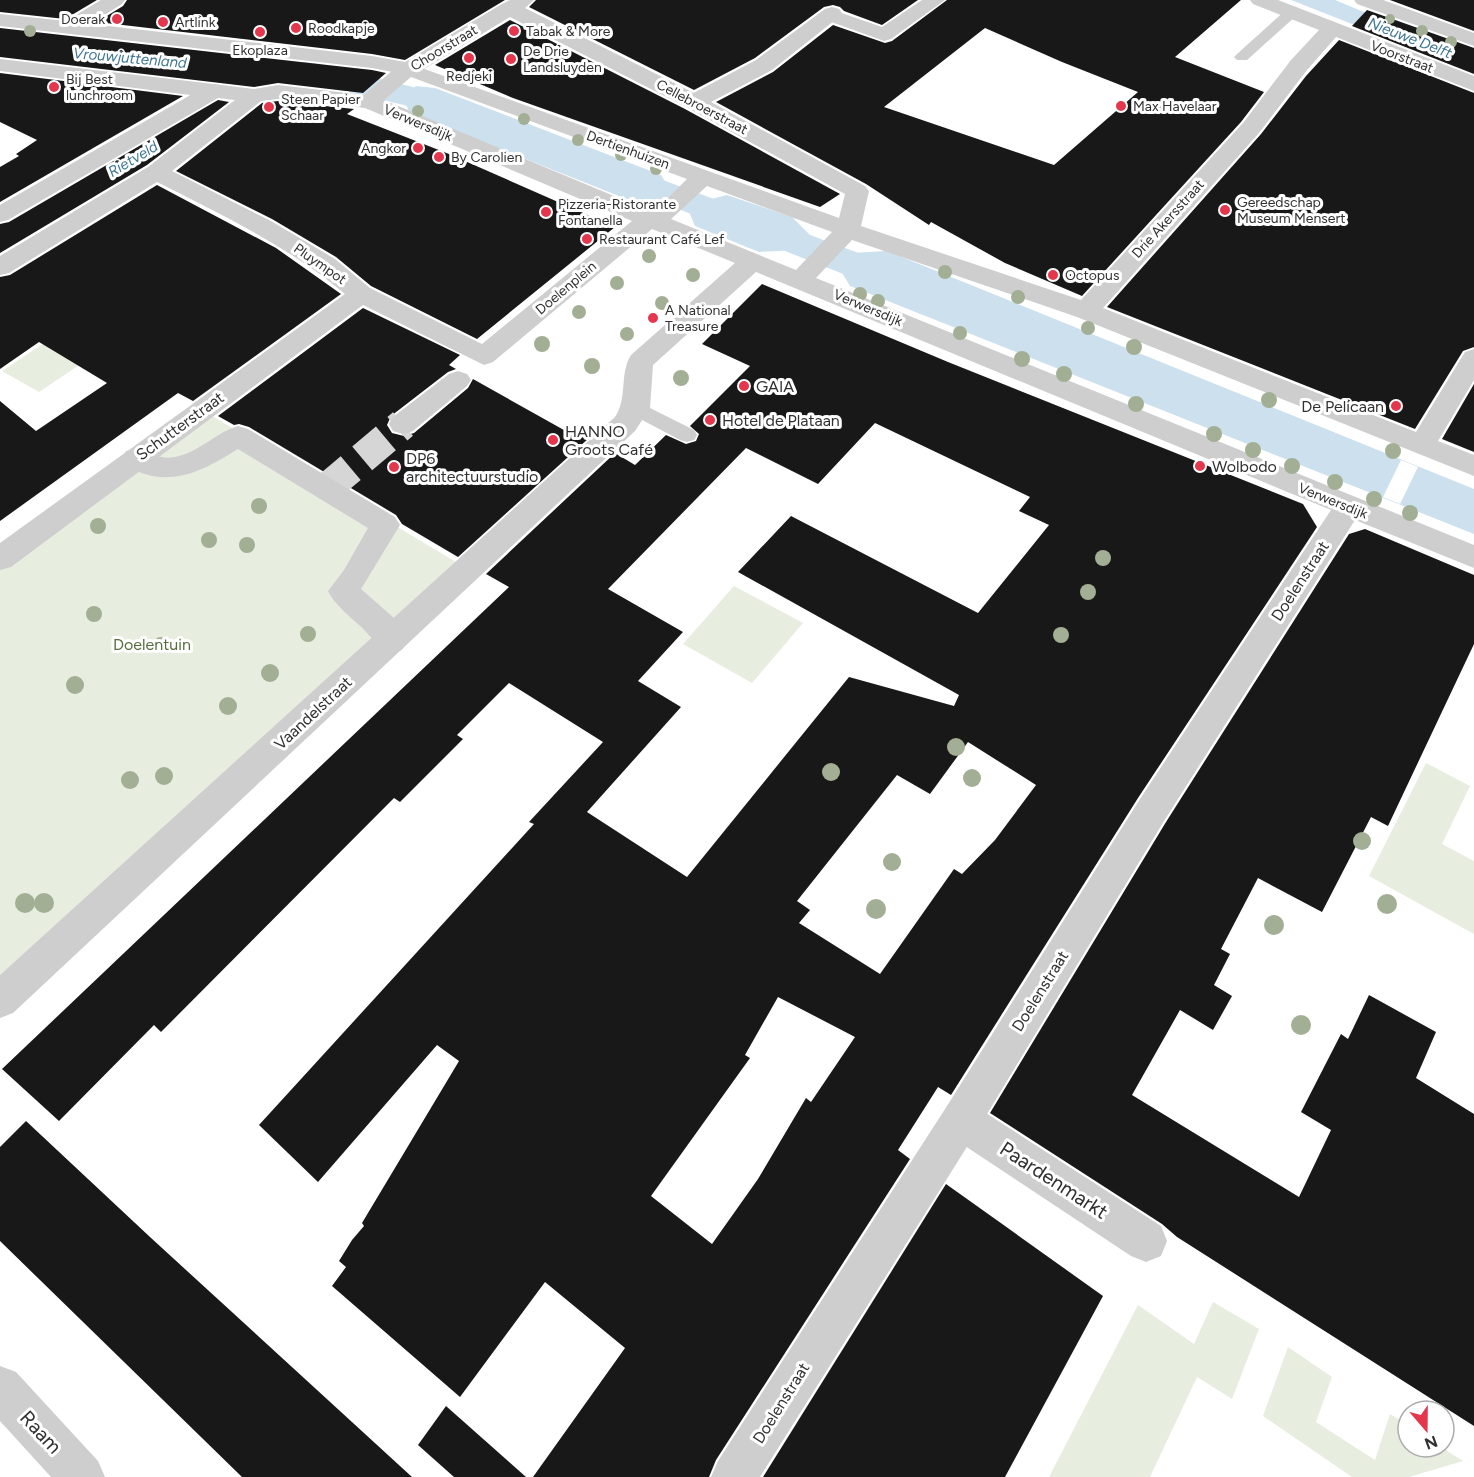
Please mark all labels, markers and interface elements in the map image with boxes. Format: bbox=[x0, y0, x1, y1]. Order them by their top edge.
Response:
place label: Doerak bbox=[61, 11, 105, 28]
marker: Doerak bbox=[110, 12, 124, 26]
place label: Artlink bbox=[175, 14, 216, 31]
water label: Nieuwe Delft bbox=[1366, 14, 1455, 62]
marker: Artlink bbox=[156, 15, 170, 29]
place label: Roodkapje bbox=[308, 20, 375, 37]
marker: Roodkapje bbox=[289, 21, 303, 35]
street label: Choorstraat bbox=[407, 21, 481, 75]
place label: Tabak & More bbox=[526, 23, 611, 40]
marker: Tabak & More bbox=[507, 24, 521, 38]
marker: Ekoplaza bbox=[253, 25, 267, 39]
street label: Voorstraat bbox=[1368, 37, 1436, 77]
place label: Ekoplaza bbox=[232, 42, 288, 59]
place label: De Drie Landsluyden bbox=[523, 43, 602, 76]
water label: Vrouwjuttenland bbox=[72, 44, 188, 72]
marker: Redjeki bbox=[462, 51, 476, 65]
marker: De Drie Landsluyden bbox=[504, 52, 518, 66]
place label: Redjeki bbox=[446, 68, 492, 85]
place label: Bij Best lunchroom bbox=[66, 71, 133, 104]
street label: Cellebroerstraat bbox=[653, 76, 751, 138]
marker: Bij Best lunchroom bbox=[47, 80, 61, 94]
place label: Steen Papier Schaar bbox=[281, 91, 361, 124]
place label: Max Havelaar bbox=[1133, 98, 1217, 115]
marker: Max Havelaar bbox=[1114, 99, 1128, 113]
marker: Steen Papier Schaar bbox=[262, 100, 276, 114]
street label: Verwersdijk bbox=[381, 101, 455, 145]
street label: Dertienhuizen bbox=[584, 127, 672, 173]
water label: Rietveld bbox=[105, 137, 161, 181]
place label: Angkor bbox=[361, 140, 406, 157]
marker: Angkor bbox=[411, 141, 425, 155]
place label: By Carolien bbox=[451, 149, 522, 166]
marker: By Carolien bbox=[432, 150, 446, 164]
street label: Drie Akersstraat bbox=[1128, 176, 1208, 262]
place label: Gereedschap Museum Mensert bbox=[1237, 194, 1346, 227]
place label: Pizzeria-Ristorante Fontanella bbox=[558, 196, 677, 229]
marker: Gereedschap Museum Mensert bbox=[1218, 203, 1232, 217]
marker: Pizzeria-Ristorante Fontanella bbox=[539, 205, 553, 219]
place label: Restaurant Café Lef bbox=[599, 231, 725, 248]
marker: Restaurant Café Lef bbox=[580, 232, 594, 246]
street label: Pluympot bbox=[291, 240, 349, 288]
street label: Doelenplein bbox=[532, 258, 600, 318]
place label: Octopus bbox=[1065, 267, 1119, 284]
marker: Octopus bbox=[1046, 268, 1060, 282]
street label: Verwersdijk bbox=[831, 286, 905, 330]
place label: A National Treasure bbox=[665, 302, 731, 335]
marker: A National Treasure bbox=[646, 311, 660, 325]
place label: GAIA bbox=[756, 377, 794, 396]
marker: GAIA bbox=[737, 379, 751, 393]
street label: Schutterstraat bbox=[132, 388, 228, 464]
place label: De Pelicaan bbox=[1301, 397, 1384, 416]
marker: De Pelicaan bbox=[1389, 399, 1403, 413]
place label: Hotel de Plataan bbox=[722, 411, 840, 430]
marker: Hotel de Plataan bbox=[703, 413, 717, 427]
place label: HANNO Groots Café bbox=[565, 422, 653, 459]
marker: HANNO Groots Café bbox=[546, 433, 560, 447]
place label: DP6 architectuurstudio bbox=[406, 449, 538, 486]
place label: Wolbodo bbox=[1212, 457, 1277, 476]
marker: Wolbodo bbox=[1193, 459, 1207, 473]
marker: DP6 architectuurstudio bbox=[387, 460, 401, 474]
street label: Verwersdijk bbox=[1296, 479, 1370, 523]
street label: Doelenstraat bbox=[1267, 537, 1333, 625]
park label: Doelentuin bbox=[113, 635, 191, 654]
street label: Vaandelstraat bbox=[270, 672, 356, 754]
street label: Doelenstraat bbox=[1008, 947, 1072, 1035]
street label: Paardenmarkt bbox=[996, 1136, 1112, 1224]
street label: Doelenstraat bbox=[749, 1359, 813, 1447]
north arrow bbox=[1396, 1399, 1456, 1459]
street label: Raam bbox=[15, 1406, 67, 1458]
text: N bbox=[1422, 1432, 1440, 1454]

